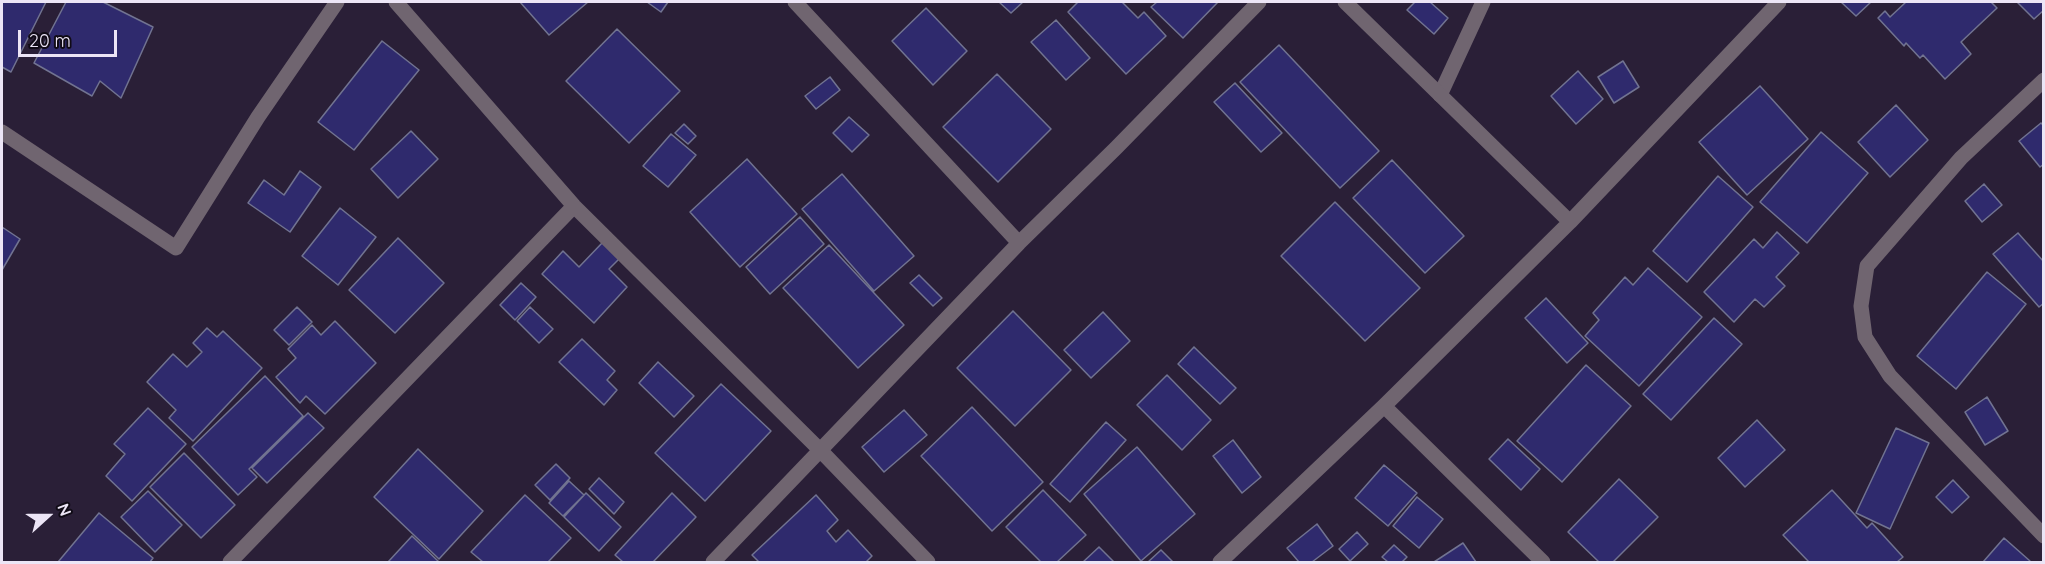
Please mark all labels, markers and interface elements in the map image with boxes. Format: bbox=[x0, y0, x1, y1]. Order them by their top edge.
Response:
scale bar bbox=[21, 18, 120, 56]
text: 20 m bbox=[29, 29, 71, 52]
north arrow bbox=[18, 486, 78, 546]
text: N bbox=[53, 500, 76, 519]

